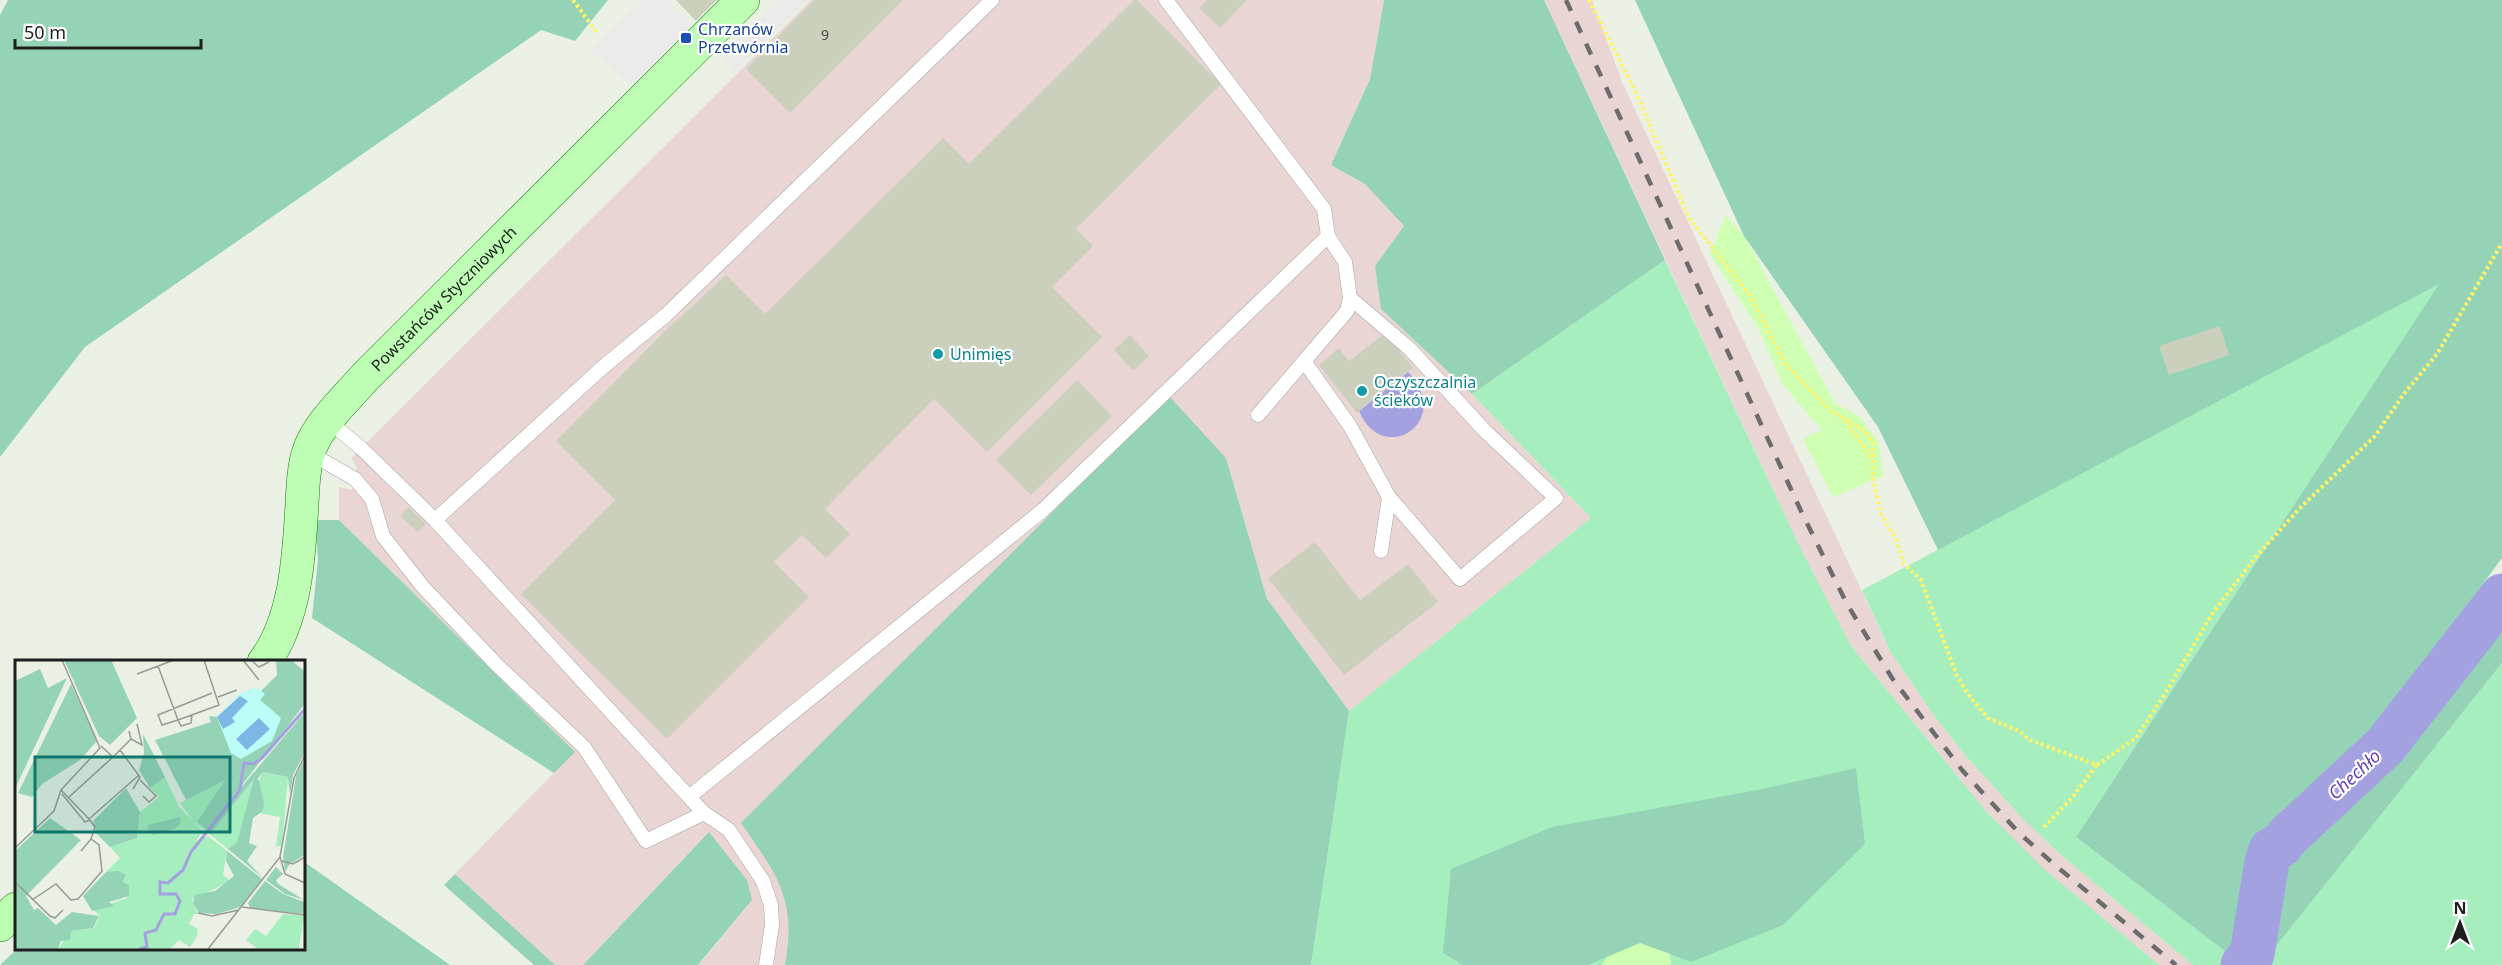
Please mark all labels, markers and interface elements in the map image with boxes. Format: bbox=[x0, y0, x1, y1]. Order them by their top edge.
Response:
scale bar bbox=[15, 12, 201, 50]
place label: Chrzanów Przetwórnia bbox=[698, 18, 788, 58]
text: 50 m bbox=[24, 20, 66, 44]
house number: 9 bbox=[821, 25, 829, 44]
marker: Chrzanów Przetwórnia bbox=[679, 31, 693, 45]
street label: Powstańców Styczniowych bbox=[366, 221, 521, 376]
place label: Unimięs bbox=[950, 343, 1012, 365]
marker: Unimięs bbox=[931, 347, 945, 361]
place label: Oczyszczalnia ścieków bbox=[1374, 371, 1476, 411]
marker: Oczyszczalnia ścieków bbox=[1355, 384, 1369, 398]
inset map bbox=[15, 660, 304, 950]
water label: Chechło bbox=[2323, 744, 2385, 804]
north arrow bbox=[2430, 893, 2490, 953]
text: N bbox=[2453, 897, 2467, 919]

